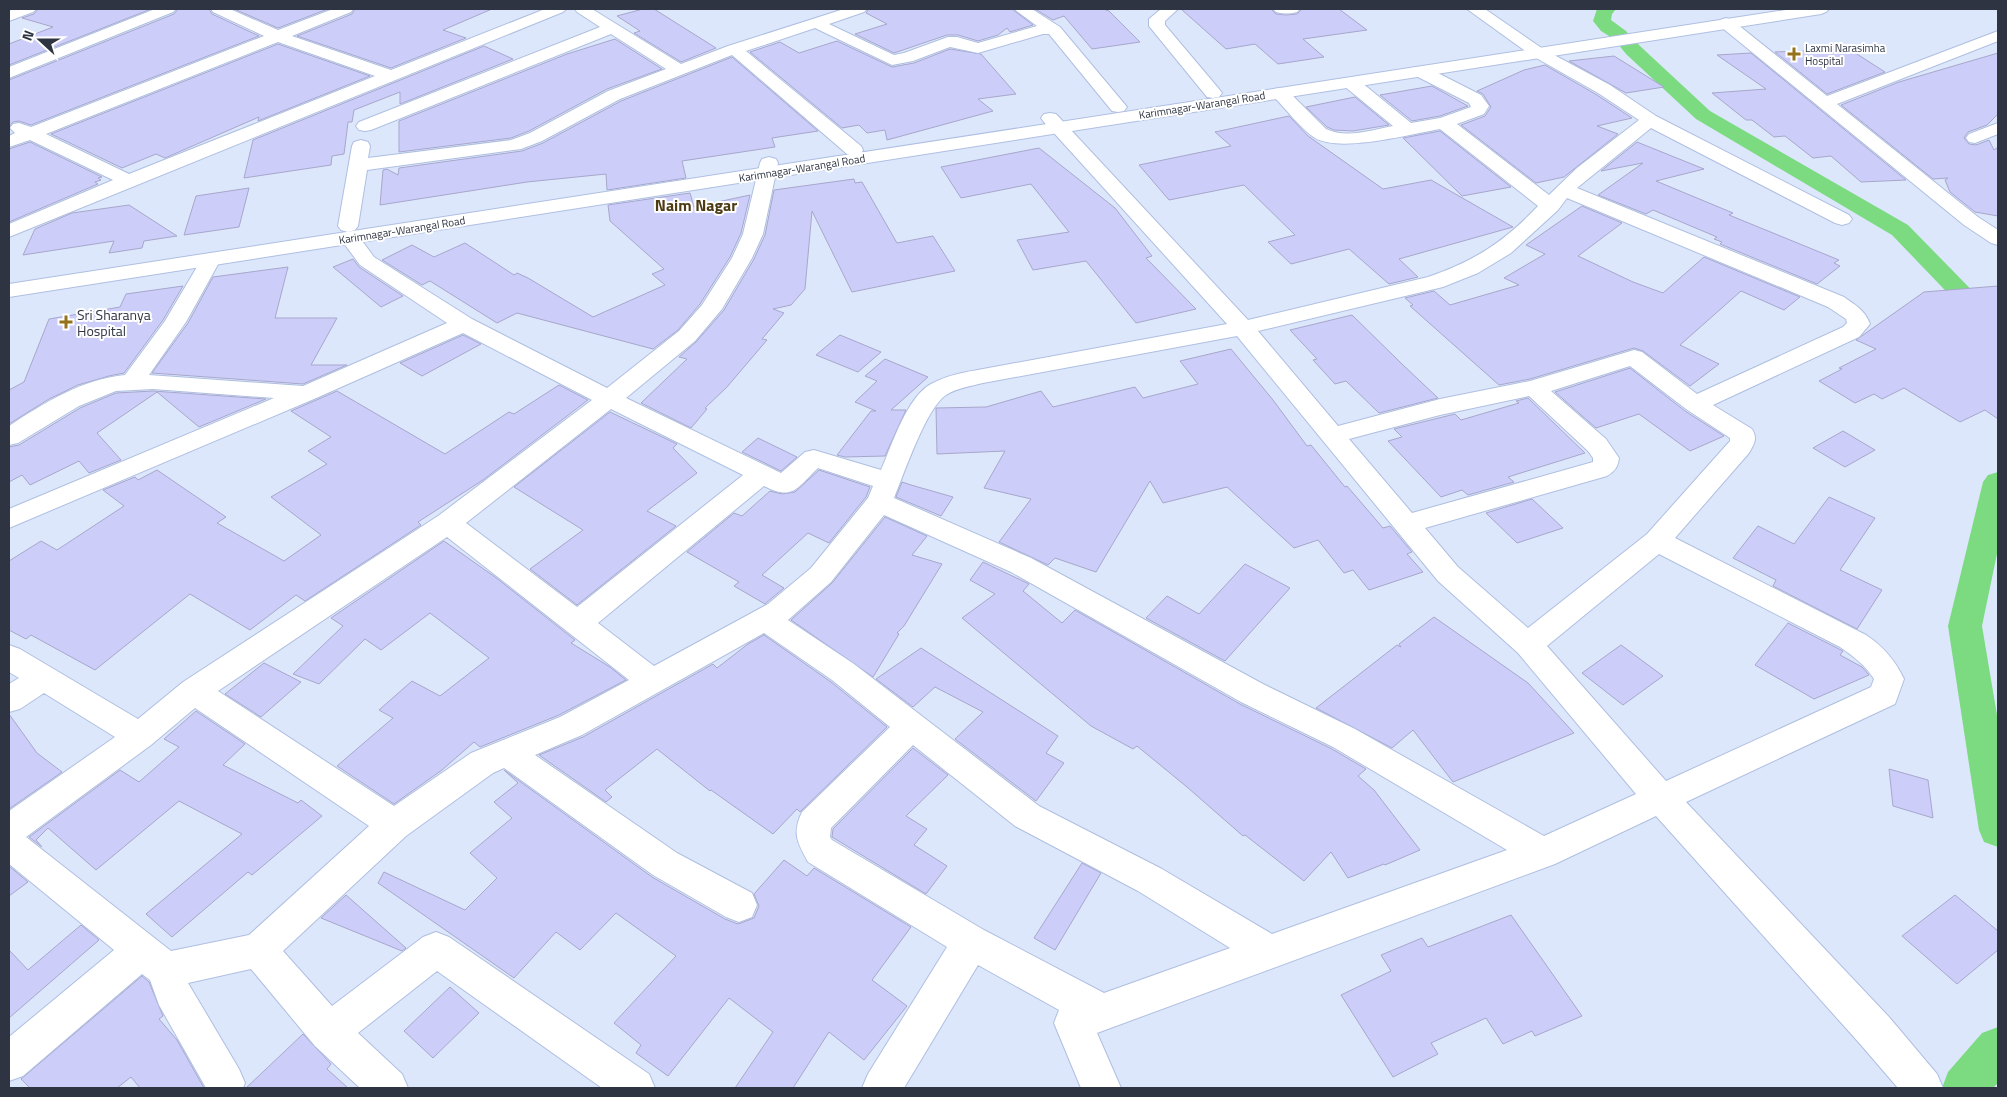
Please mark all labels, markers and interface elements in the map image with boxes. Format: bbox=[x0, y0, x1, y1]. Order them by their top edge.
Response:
north arrow bbox=[15, 15, 65, 65]
text: N bbox=[16, 27, 39, 43]
place label: Laxmi Narasimha Hospital bbox=[1805, 40, 1886, 69]
marker: Laxmi Narasimha Hospital bbox=[1787, 47, 1801, 61]
street label: Karimnagar-Warangal Road bbox=[1138, 87, 1267, 123]
street label: Karimnagar-Warangal Road bbox=[738, 150, 867, 186]
district label: Naim Nagar bbox=[655, 193, 737, 217]
street label: Karimnagar-Warangal Road bbox=[338, 212, 467, 248]
place label: Sri Sharanya Hospital bbox=[77, 304, 151, 341]
marker: Sri Sharanya Hospital bbox=[59, 315, 73, 329]

